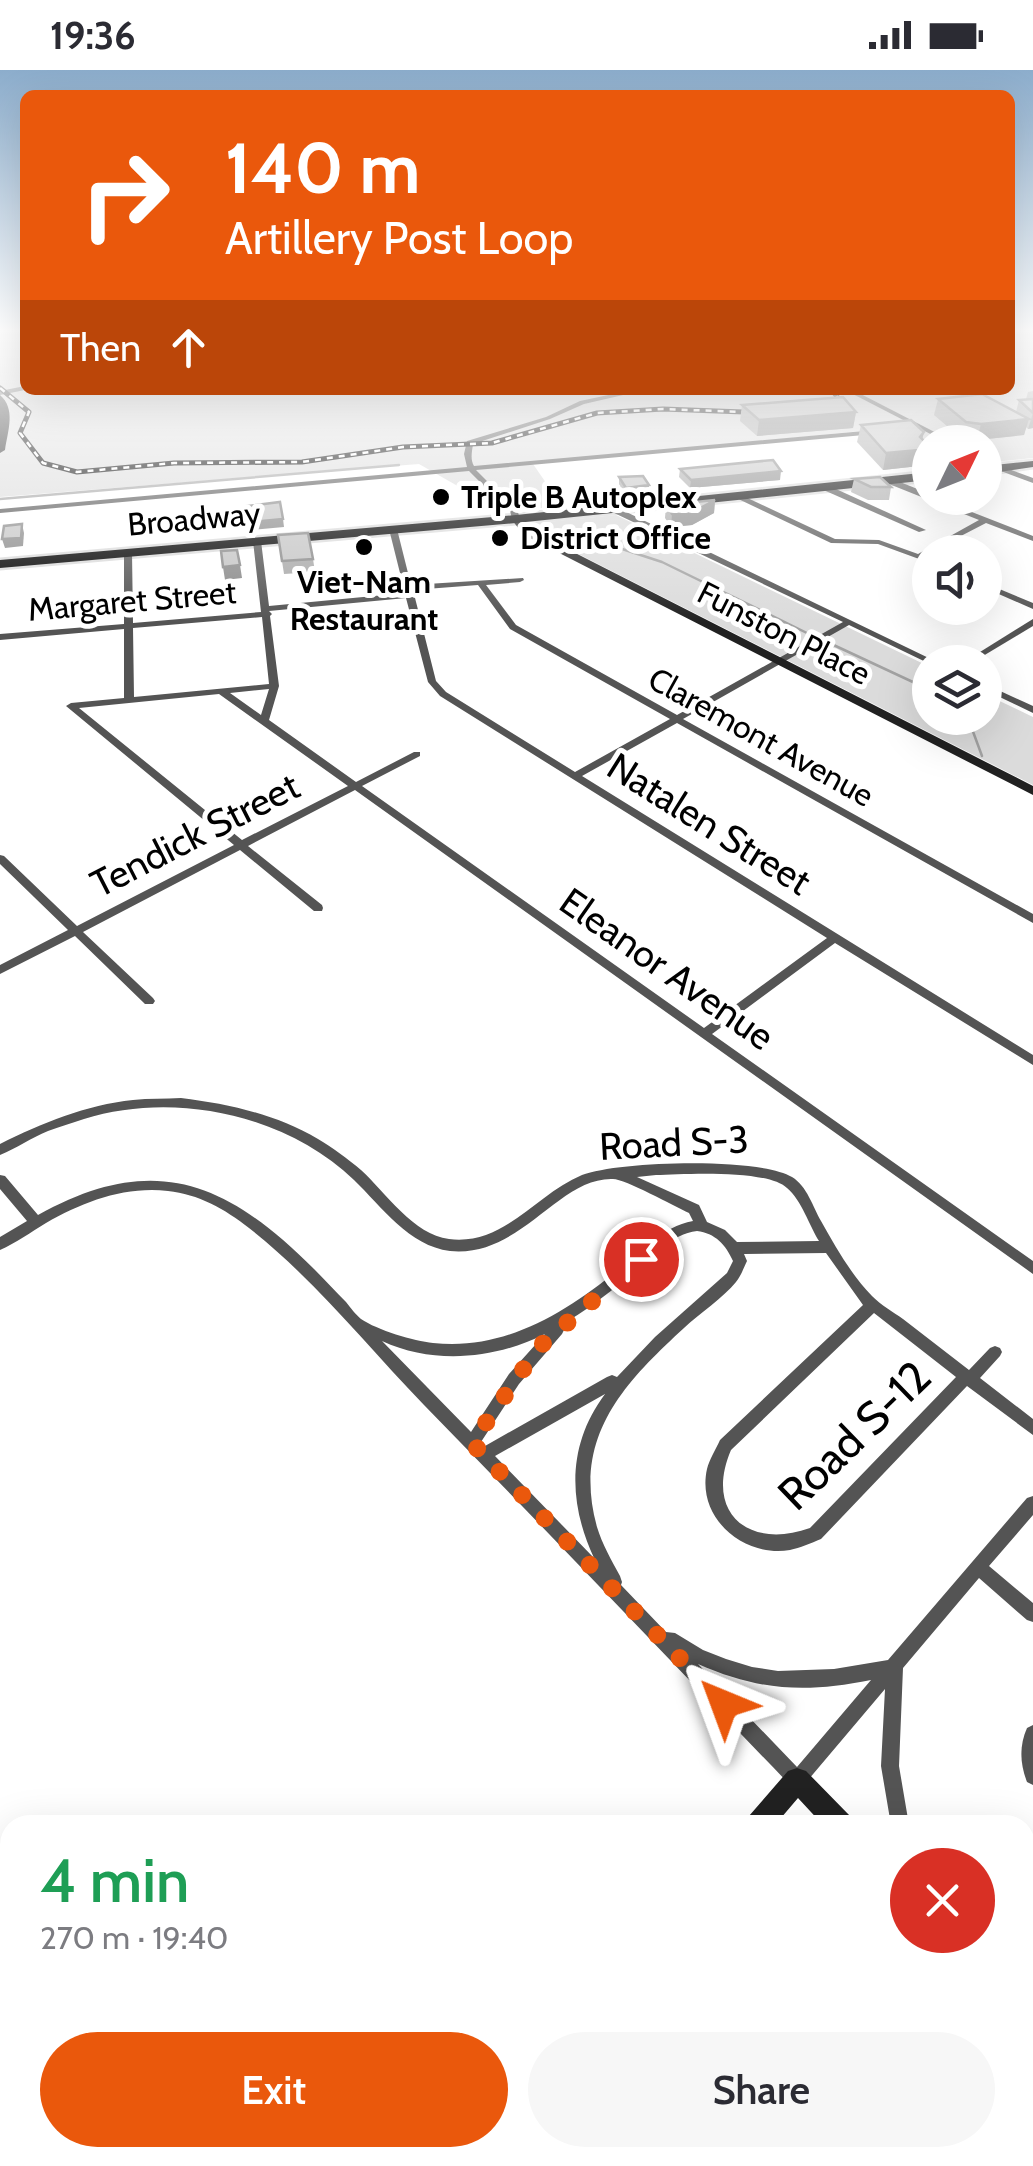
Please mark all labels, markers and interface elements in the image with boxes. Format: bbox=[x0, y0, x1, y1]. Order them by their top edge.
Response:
text: 19:36 bbox=[50, 12, 136, 59]
text: 140 m bbox=[225, 125, 420, 211]
icon: right bbox=[60, 130, 190, 260]
text: Artillery Post Loop bbox=[225, 211, 573, 265]
icon: ahead bbox=[161, 320, 216, 375]
text: Then bbox=[60, 324, 141, 371]
north arrow bbox=[912, 425, 1002, 515]
map controls bbox=[912, 425, 1002, 735]
place label: Triple B Autoplex bbox=[461, 477, 697, 516]
marker: Triple B Autoplex bbox=[430, 486, 452, 508]
street label: Broadway bbox=[126, 493, 262, 544]
place label: District Office bbox=[520, 518, 711, 557]
marker: District Office bbox=[489, 527, 511, 549]
button: sound bbox=[912, 535, 1002, 625]
marker: Viet-Nam Restaurant bbox=[353, 536, 375, 558]
place label: Viet-Nam Restaurant bbox=[290, 562, 438, 638]
street label: Margaret Street bbox=[26, 572, 238, 629]
street label: Funston Place bbox=[691, 572, 877, 693]
button: layers bbox=[912, 645, 1002, 735]
street label: Claremont Avenue bbox=[642, 659, 881, 815]
street label: Natalen Street bbox=[599, 742, 820, 905]
street label: Tendick Street bbox=[83, 762, 307, 907]
street label: Eleanor Avenue bbox=[551, 877, 783, 1060]
street label: Road S-3 bbox=[598, 1115, 750, 1170]
pin bbox=[599, 1217, 684, 1302]
icon: arrive bbox=[614, 1232, 669, 1287]
street label: Road S-12 bbox=[767, 1349, 941, 1521]
position arrow bbox=[672, 1652, 776, 1756]
text: 4 min bbox=[40, 1844, 189, 1917]
button: close bbox=[890, 1848, 995, 1953]
text: 270 m · 19:40 bbox=[40, 1918, 228, 1957]
button: Exit bbox=[40, 2032, 508, 2147]
button: Share bbox=[528, 2032, 995, 2147]

